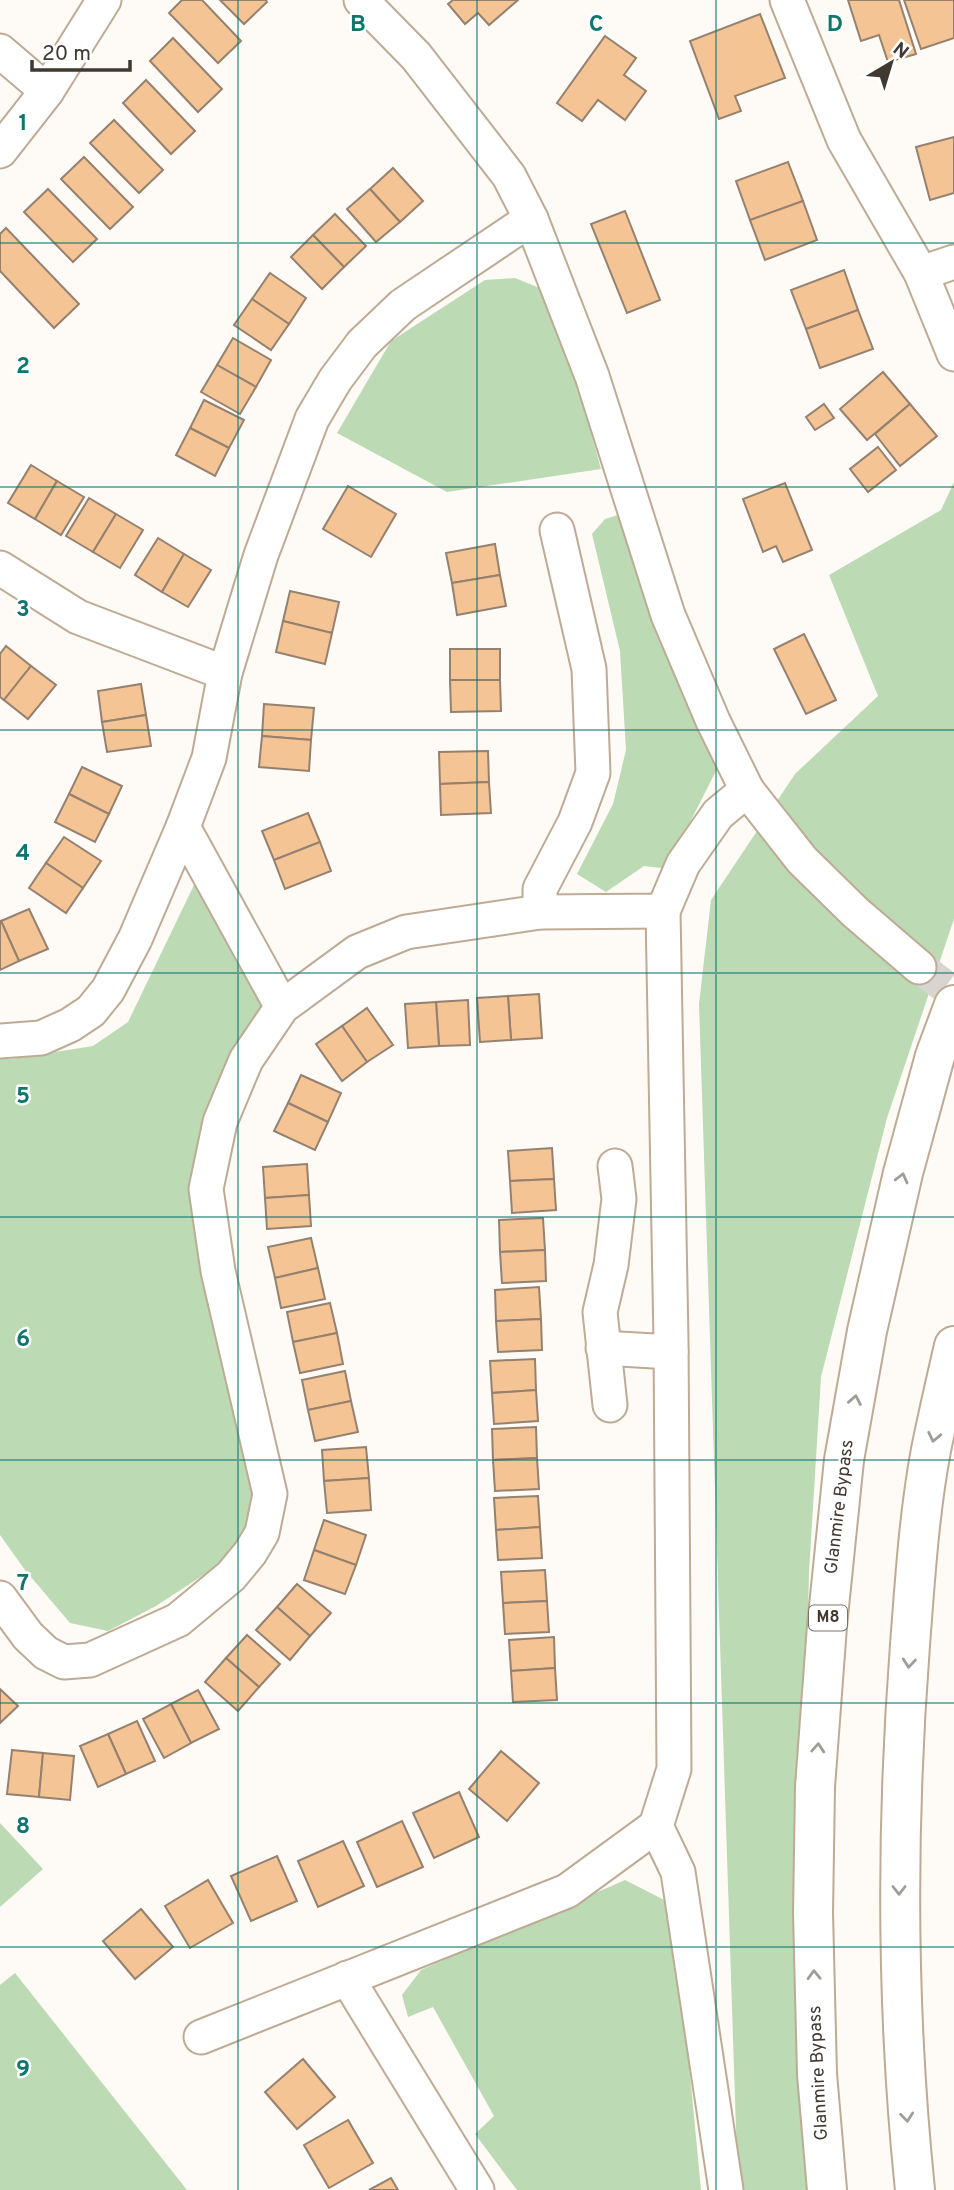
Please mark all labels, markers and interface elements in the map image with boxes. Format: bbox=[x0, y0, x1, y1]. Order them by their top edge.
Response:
text: B bbox=[350, 11, 366, 40]
text: C bbox=[589, 11, 603, 40]
text: D bbox=[827, 11, 843, 40]
scale bar bbox=[32, 28, 130, 72]
north arrow bbox=[856, 28, 926, 98]
text: N bbox=[887, 38, 913, 65]
text: 20 m bbox=[42, 41, 91, 68]
text: 1 bbox=[18, 110, 28, 139]
text: 2 bbox=[16, 353, 30, 382]
text: 3 bbox=[16, 596, 30, 625]
text: 4 bbox=[16, 840, 30, 869]
text: 5 bbox=[16, 1083, 30, 1112]
one-way arrow bbox=[894, 1172, 908, 1184]
text: 6 bbox=[16, 1326, 30, 1355]
one-way arrow bbox=[847, 1394, 862, 1406]
one-way arrow bbox=[928, 1431, 942, 1443]
street label: Glanmire Bypass bbox=[820, 1438, 860, 1576]
text: 7 bbox=[17, 1570, 29, 1599]
road number: M8 bbox=[809, 1606, 847, 1630]
one-way arrow bbox=[902, 1657, 917, 1668]
one-way arrow bbox=[810, 1742, 825, 1753]
text: 8 bbox=[16, 1813, 30, 1842]
one-way arrow bbox=[891, 1885, 907, 1896]
one-way arrow bbox=[807, 1969, 822, 1980]
street label: Glanmire Bypass bbox=[804, 2005, 834, 2141]
text: 9 bbox=[16, 2056, 30, 2085]
one-way arrow bbox=[900, 2111, 915, 2123]

